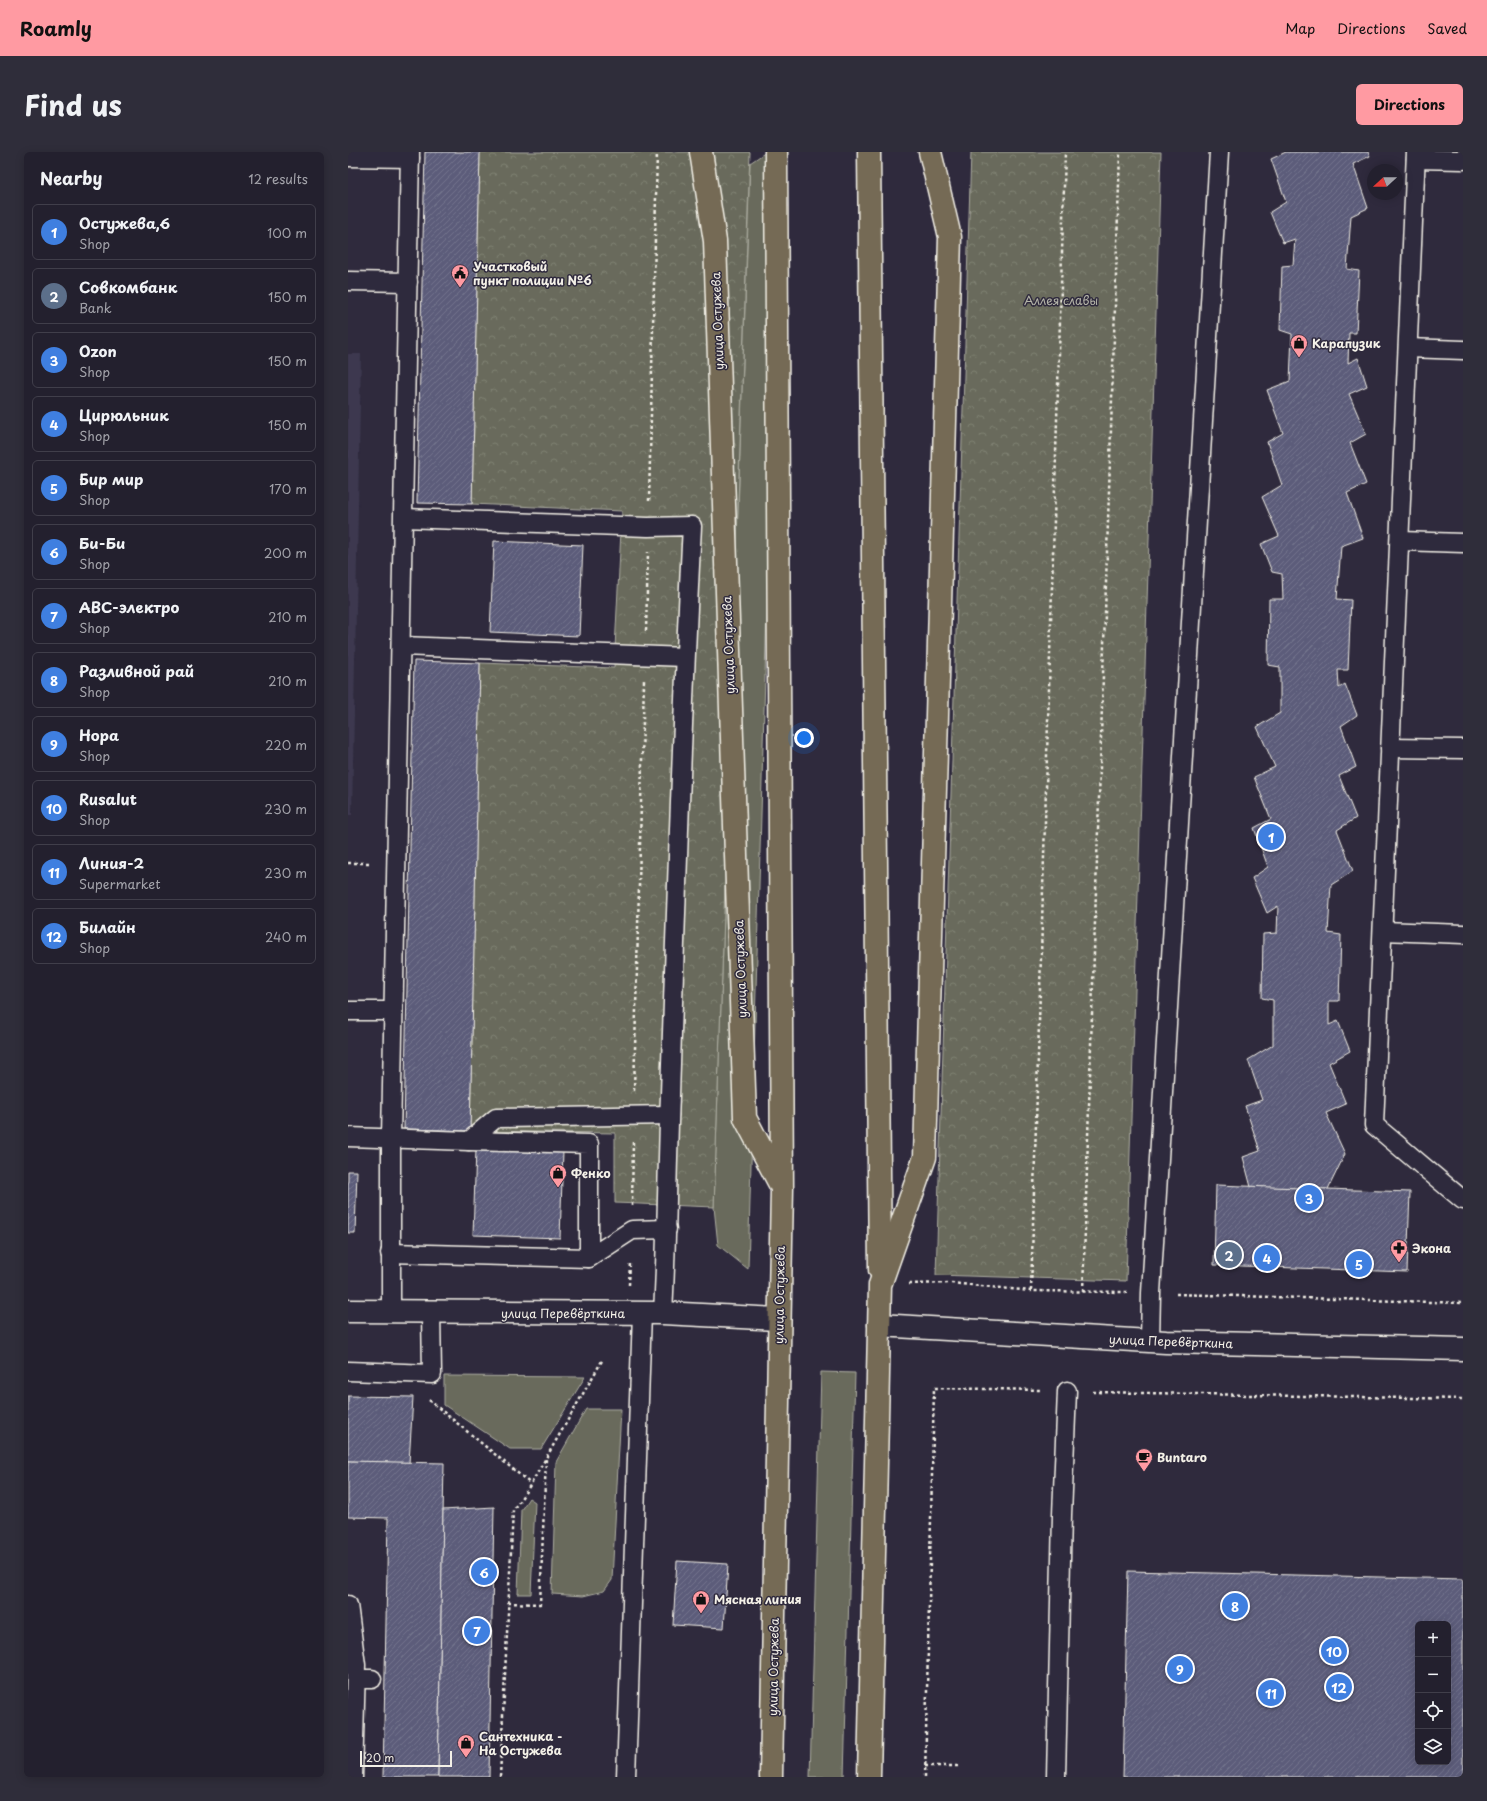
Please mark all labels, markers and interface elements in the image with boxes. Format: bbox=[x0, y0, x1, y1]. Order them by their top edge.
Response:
text: Roamly bbox=[20, 14, 92, 42]
text: Map bbox=[1285, 18, 1315, 39]
text: Directions bbox=[1337, 18, 1405, 39]
text: Saved bbox=[1427, 18, 1467, 39]
text: Find us bbox=[24, 83, 122, 126]
button: Directions bbox=[1356, 84, 1463, 125]
north arrow bbox=[1367, 164, 1403, 200]
text: Nearby bbox=[40, 165, 102, 191]
text: 12 results bbox=[248, 169, 308, 188]
text: Остужева,6 bbox=[79, 211, 170, 234]
text: 1 bbox=[51, 223, 57, 242]
text: 100 m bbox=[267, 223, 307, 242]
text: Shop bbox=[79, 234, 110, 253]
place label: Участковый пункт полиции №6 bbox=[473, 257, 592, 289]
public building icon: Участковый пункт полиции №6 bbox=[450, 263, 470, 288]
street label: улица Остужева bbox=[706, 271, 728, 370]
text: Совкомбанк bbox=[79, 275, 177, 298]
text: 2 bbox=[49, 287, 59, 306]
text: 150 m bbox=[268, 287, 307, 306]
park label: Аллея славы bbox=[1024, 291, 1098, 309]
text: Bank bbox=[79, 298, 112, 317]
shop icon: Карапузик bbox=[1289, 333, 1309, 358]
place label: Карапузик bbox=[1312, 334, 1381, 352]
text: Ozon bbox=[79, 339, 117, 362]
text: 3 bbox=[50, 351, 58, 370]
text: 150 m bbox=[268, 351, 307, 370]
text: Shop bbox=[79, 362, 110, 381]
text: Цирюльник bbox=[79, 403, 169, 426]
text: 4 bbox=[50, 415, 58, 434]
text: 150 m bbox=[268, 415, 307, 434]
text: Shop bbox=[79, 426, 110, 445]
text: Бир мир bbox=[79, 467, 143, 490]
text: 5 bbox=[50, 479, 58, 498]
text: 170 m bbox=[269, 479, 307, 498]
text: Shop bbox=[79, 490, 110, 509]
text: Би-Би bbox=[79, 531, 125, 554]
text: 6 bbox=[49, 543, 59, 562]
text: 200 m bbox=[264, 543, 307, 562]
text: Shop bbox=[79, 554, 110, 573]
text: АВС-электро bbox=[79, 595, 179, 618]
street label: улица Остужева bbox=[717, 595, 739, 694]
text: 7 bbox=[50, 607, 58, 626]
text: 210 m bbox=[268, 607, 307, 626]
text: Shop bbox=[79, 618, 110, 637]
text: Разливной рай bbox=[79, 659, 194, 682]
text: 8 bbox=[50, 671, 58, 690]
text: 210 m bbox=[268, 671, 307, 690]
text: Shop bbox=[79, 682, 110, 701]
text: Нора bbox=[79, 723, 119, 746]
your location bbox=[794, 728, 814, 748]
text: 9 bbox=[50, 735, 58, 754]
text: 220 m bbox=[265, 735, 307, 754]
text: Shop bbox=[79, 746, 110, 765]
text: Rusalut bbox=[79, 787, 137, 810]
text: 10 bbox=[46, 799, 62, 818]
text: 230 m bbox=[265, 799, 307, 818]
text: Shop bbox=[79, 810, 110, 829]
pin: 1 bbox=[1258, 822, 1284, 852]
text: Линия-2 bbox=[79, 851, 144, 874]
text: 11 bbox=[48, 863, 60, 882]
text: 230 m bbox=[265, 863, 307, 882]
text: Supermarket bbox=[79, 874, 161, 893]
text: Билайн bbox=[79, 915, 136, 938]
street label: улица Остужева bbox=[729, 919, 751, 1018]
text: 12 bbox=[46, 927, 62, 946]
text: 240 m bbox=[265, 927, 307, 946]
text: Shop bbox=[79, 938, 110, 957]
shop icon: Фенко bbox=[548, 1163, 568, 1188]
place label: Фенко bbox=[571, 1164, 611, 1182]
pin: 3 bbox=[1296, 1183, 1322, 1213]
pharmacy icon: Экона bbox=[1389, 1238, 1409, 1263]
place label: Экона bbox=[1412, 1239, 1451, 1257]
pin: 2 bbox=[1216, 1240, 1242, 1270]
pin: 4 bbox=[1254, 1243, 1280, 1273]
street label: улица Остужева bbox=[769, 1245, 789, 1344]
pin: 5 bbox=[1346, 1249, 1372, 1279]
street label: улица Перевёрткина bbox=[501, 1304, 626, 1322]
street label: улица Перевёрткина bbox=[1109, 1330, 1234, 1352]
cafe icon: Buntaro bbox=[1134, 1447, 1154, 1472]
place label: Buntaro bbox=[1157, 1448, 1207, 1466]
pin: 6 bbox=[471, 1557, 497, 1587]
shop icon: Мясная линия bbox=[691, 1589, 711, 1614]
place label: Мясная линия bbox=[714, 1590, 802, 1608]
pin: 8 bbox=[1222, 1591, 1248, 1621]
pin: 7 bbox=[464, 1616, 490, 1646]
street label: улица Остужева bbox=[763, 1617, 783, 1716]
map controls bbox=[1415, 1621, 1451, 1765]
button: + bbox=[1415, 1621, 1451, 1657]
pin: 10 bbox=[1321, 1636, 1347, 1666]
pin: 9 bbox=[1167, 1654, 1193, 1684]
button: − bbox=[1415, 1657, 1451, 1693]
pin: 12 bbox=[1326, 1672, 1352, 1702]
pin: 11 bbox=[1258, 1678, 1284, 1708]
button: locate bbox=[1415, 1693, 1451, 1729]
place label: Сантехника - На Остужева bbox=[479, 1727, 563, 1759]
button: layers bbox=[1415, 1729, 1451, 1765]
shop icon: Сантехника - На Остужева bbox=[456, 1733, 476, 1758]
scale bar bbox=[360, 1749, 452, 1768]
text: 20 m bbox=[366, 1749, 394, 1766]

